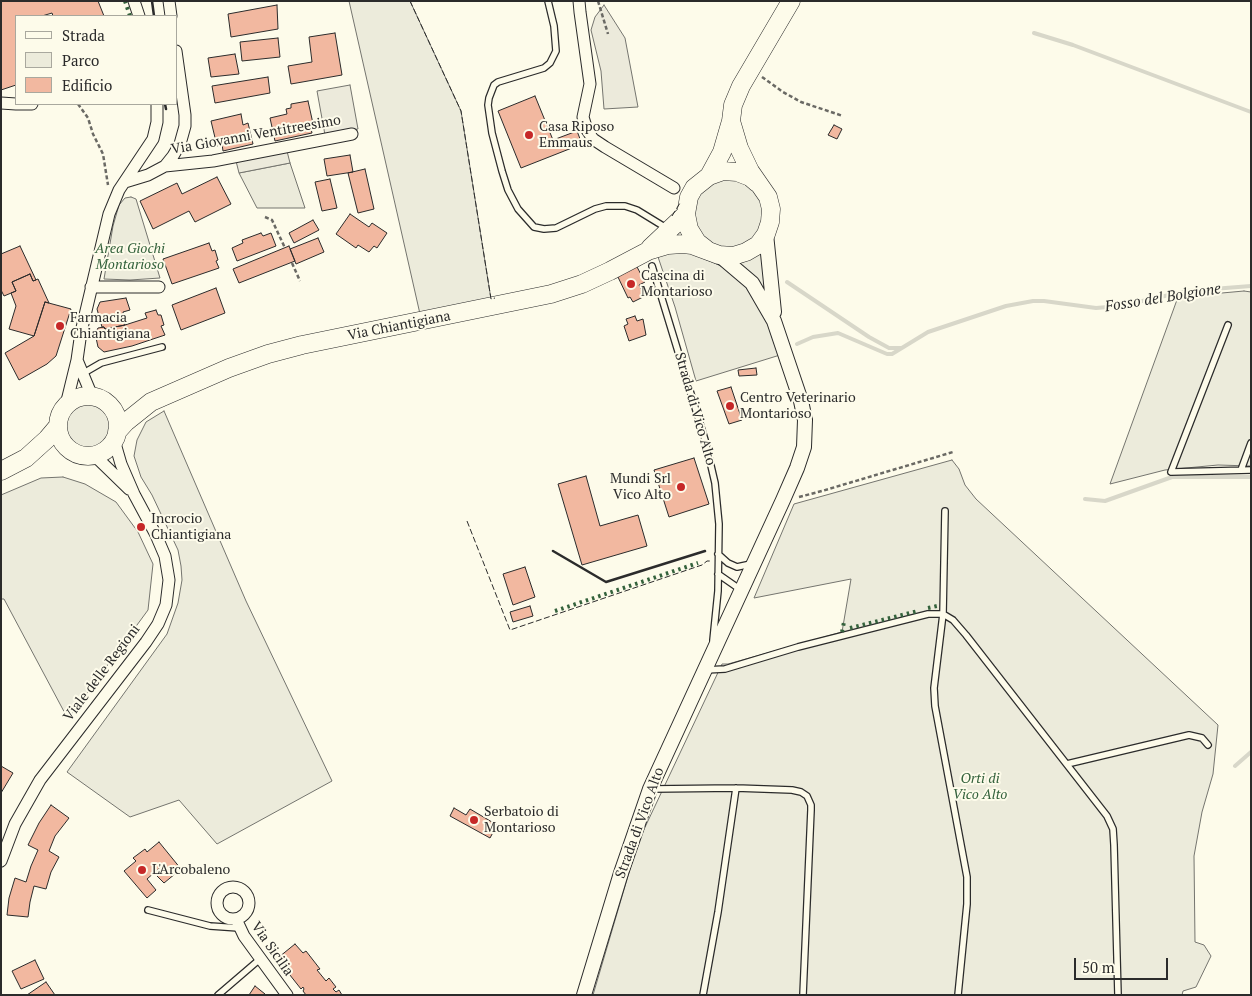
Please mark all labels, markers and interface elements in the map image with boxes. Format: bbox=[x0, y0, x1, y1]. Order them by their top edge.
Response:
legend bbox=[15, 15, 178, 105]
text: Strada bbox=[62, 25, 105, 45]
text: Parco bbox=[62, 50, 99, 70]
text: Edificio bbox=[62, 75, 112, 95]
street label: Via Giovanni Ventitreesimo bbox=[170, 112, 342, 158]
place label: Casa Riposo Emmaus bbox=[539, 119, 614, 152]
marker: Casa Riposo Emmaus bbox=[523, 129, 535, 141]
park label: Area Giochi Montarioso bbox=[95, 241, 165, 274]
place label: Cascina di Montarioso bbox=[641, 268, 713, 300]
marker: Cascina di Montarioso bbox=[625, 278, 637, 290]
water label: Fosso del Bolgione bbox=[1104, 280, 1222, 316]
street label: Via Chiantigiana bbox=[346, 308, 452, 344]
place label: Farmacia Chiantigiana bbox=[70, 310, 150, 342]
marker: Farmacia Chiantigiana bbox=[54, 320, 66, 332]
street label: Strada di Vico Alto bbox=[671, 351, 719, 467]
place label: Centro Veterinario Montarioso bbox=[740, 390, 856, 422]
marker: Centro Veterinario Montarioso bbox=[724, 400, 736, 412]
place label: Mundi Srl Vico Alto bbox=[610, 471, 671, 504]
marker: Mundi Srl Vico Alto bbox=[675, 481, 687, 493]
place label: Incrocio Chiantigiana bbox=[151, 511, 231, 544]
marker: Incrocio Chiantigiana bbox=[135, 521, 147, 533]
street label: Viale delle Regioni bbox=[60, 621, 144, 725]
street label: Strada di Vico Alto bbox=[612, 765, 668, 881]
park label: Orti di Vico Alto bbox=[953, 771, 1007, 804]
place label: Serbatoio di Montarioso bbox=[484, 804, 559, 836]
marker: Serbatoio di Montarioso bbox=[468, 814, 480, 826]
place label: L'Arcobaleno bbox=[152, 862, 230, 878]
marker: L'Arcobaleno bbox=[136, 864, 148, 876]
street label: Via Sicilia bbox=[247, 919, 297, 979]
scale bar bbox=[1077, 948, 1171, 980]
text: 50 m bbox=[1082, 957, 1115, 977]

